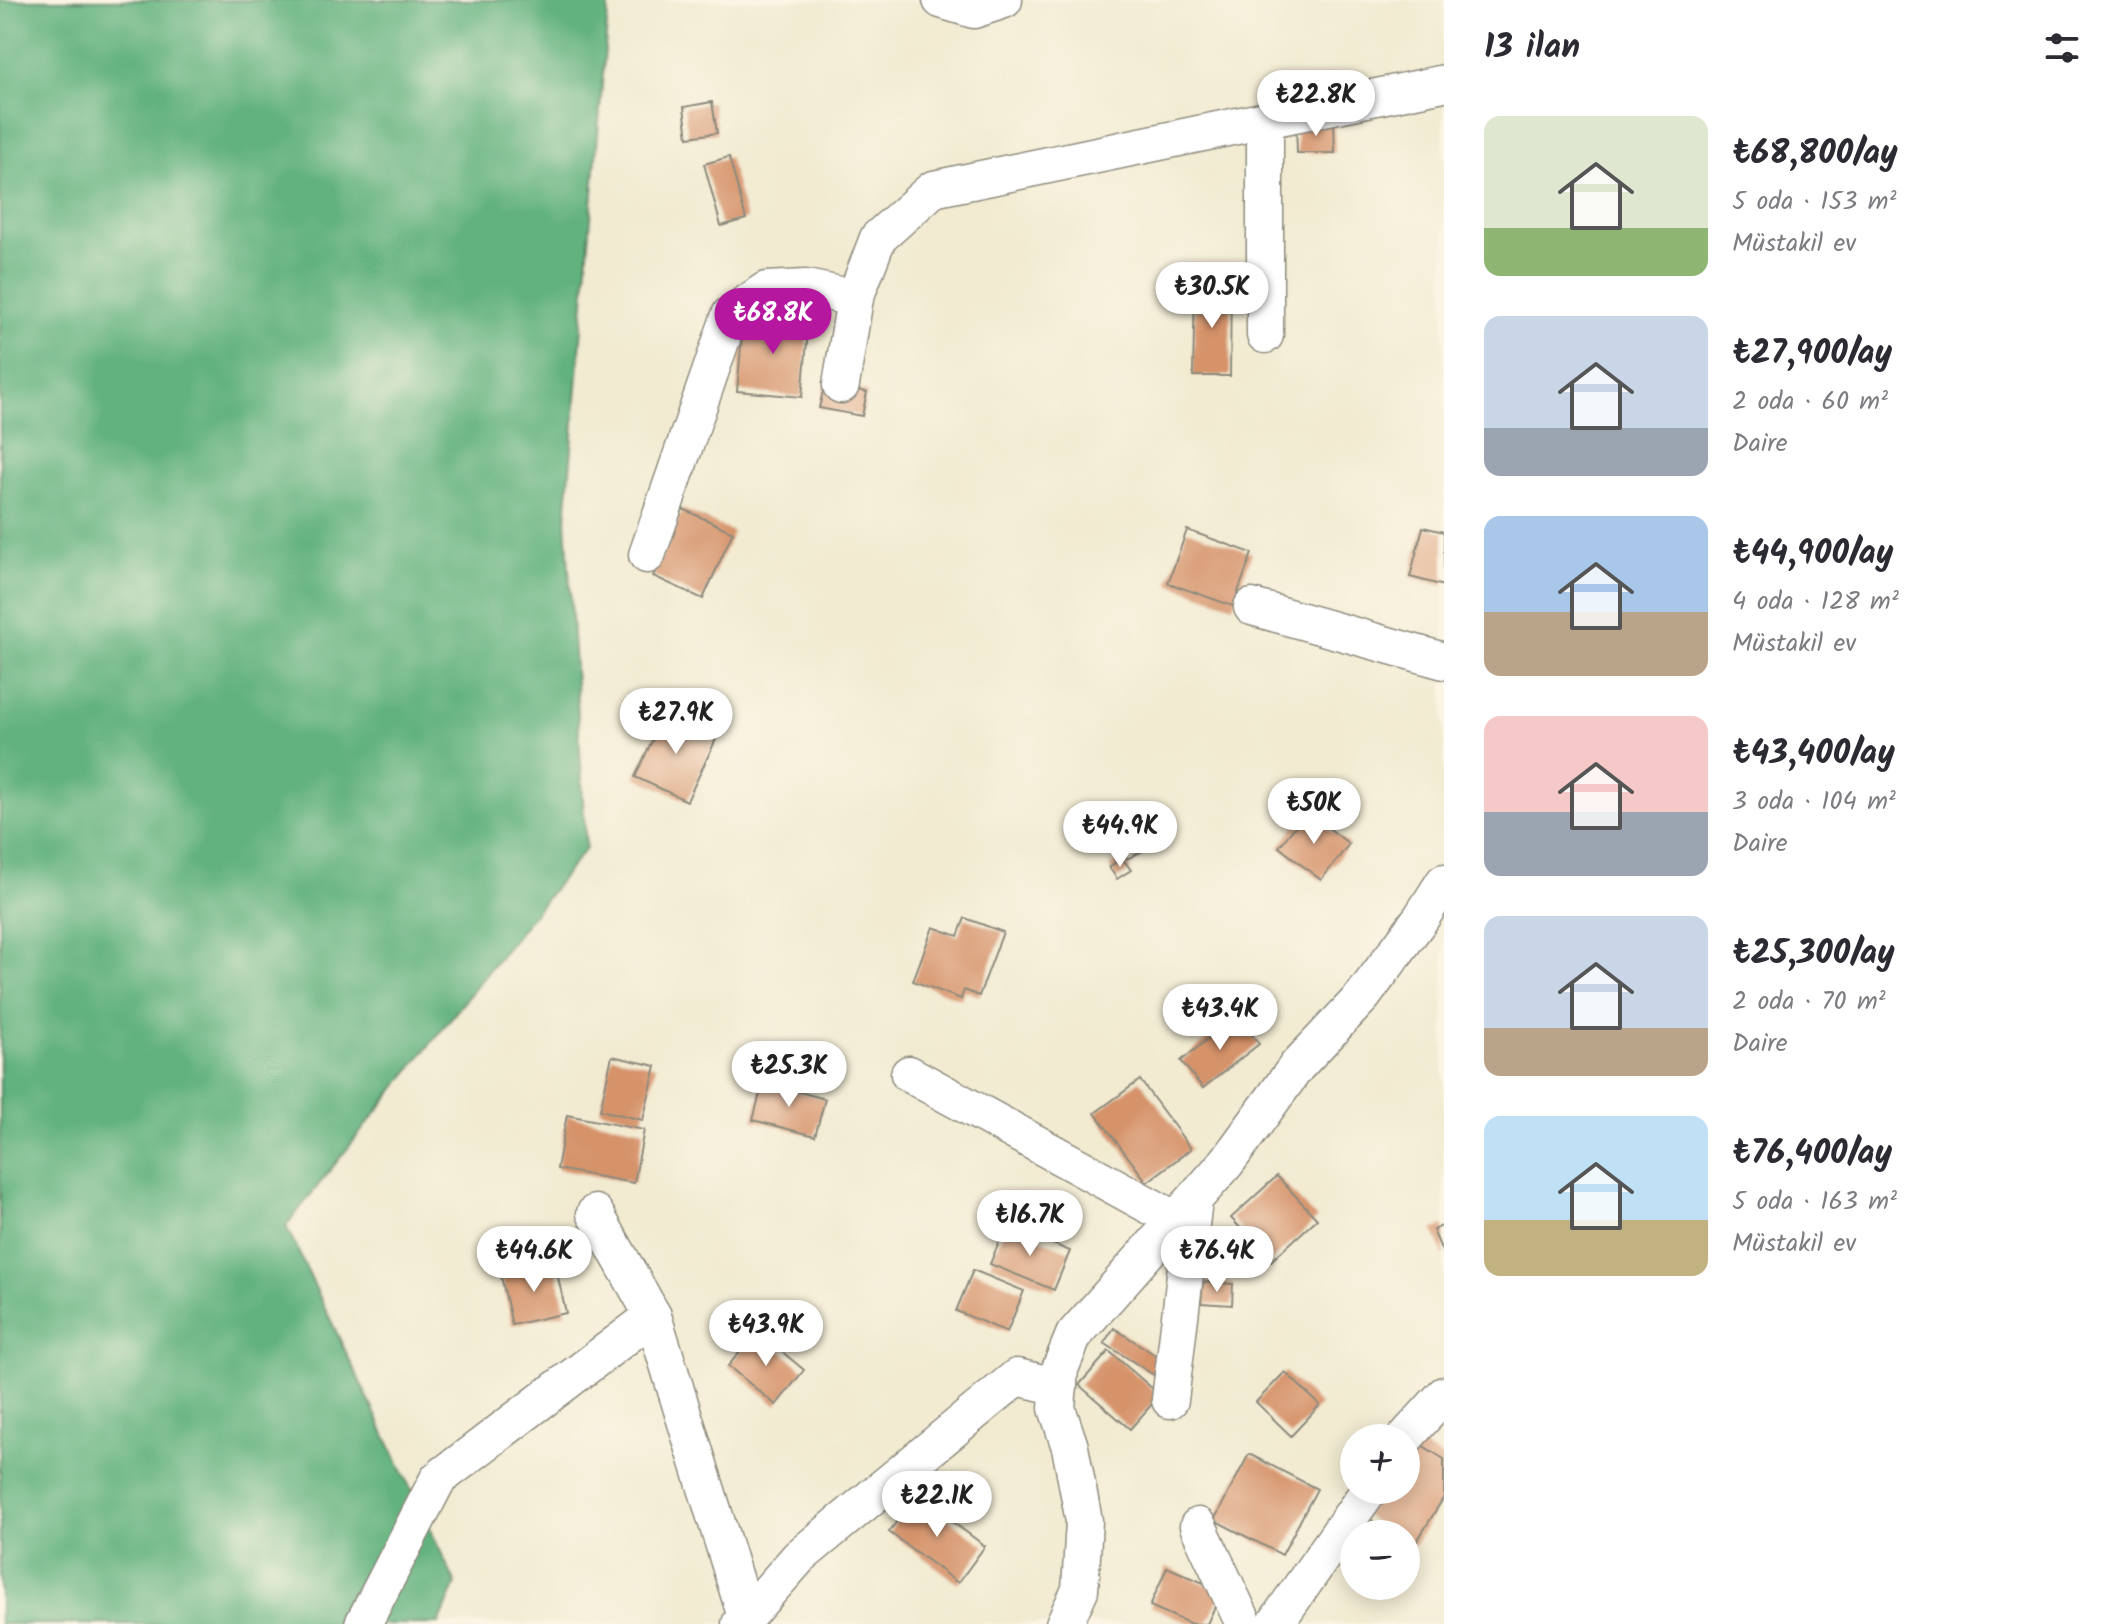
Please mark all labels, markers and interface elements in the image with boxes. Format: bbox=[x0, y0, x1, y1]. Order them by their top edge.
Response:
text: 13 ilan bbox=[1484, 21, 1580, 75]
icon: filters bbox=[2040, 26, 2084, 70]
pin: ₺22.8K bbox=[1251, 70, 1381, 138]
text: ₺22.8K bbox=[1275, 75, 1357, 117]
text: ₺68,800/ay bbox=[1732, 127, 1898, 181]
icon: home bbox=[1548, 148, 1644, 244]
text: 5 oda · 153 m² bbox=[1732, 181, 1896, 223]
text: Müstakil ev bbox=[1732, 223, 1856, 265]
pin: ₺30.5K bbox=[1147, 262, 1277, 330]
text: ₺30.5K bbox=[1174, 267, 1250, 309]
pin: ₺68.8K bbox=[708, 288, 838, 356]
text: ₺68.8K bbox=[733, 293, 813, 335]
text: ₺27,900/ay bbox=[1732, 327, 1892, 381]
icon: home bbox=[1548, 348, 1644, 444]
text: 2 oda · 60 m² bbox=[1732, 381, 1888, 423]
text: Daire bbox=[1732, 423, 1787, 465]
text: ₺44,900/ay bbox=[1732, 527, 1893, 581]
icon: home bbox=[1548, 548, 1644, 644]
text: 4 oda · 128 m² bbox=[1732, 581, 1899, 623]
text: Müstakil ev bbox=[1732, 623, 1856, 665]
pin: ₺27.9K bbox=[611, 688, 741, 756]
text: ₺27.9K bbox=[638, 693, 714, 735]
text: ₺43,400/ay bbox=[1732, 727, 1895, 781]
icon: home bbox=[1548, 748, 1644, 844]
pin: ₺50K bbox=[1267, 778, 1361, 846]
text: 3 oda · 104 m² bbox=[1732, 781, 1896, 823]
text: ₺50K bbox=[1286, 783, 1342, 825]
pin: ₺44.9K bbox=[1055, 801, 1185, 869]
text: ₺44.9K bbox=[1081, 806, 1159, 848]
text: Daire bbox=[1732, 823, 1787, 865]
text: ₺25,300/ay bbox=[1732, 927, 1895, 981]
icon: home bbox=[1548, 948, 1644, 1044]
text: 2 oda · 70 m² bbox=[1732, 981, 1886, 1023]
pin: ₺43.4K bbox=[1155, 984, 1285, 1052]
text: ₺43.4K bbox=[1181, 989, 1259, 1031]
text: Daire bbox=[1732, 1023, 1787, 1065]
pin: ₺25.3K bbox=[724, 1041, 854, 1109]
text: ₺25.3K bbox=[750, 1046, 828, 1088]
text: ₺76,400/ay bbox=[1732, 1127, 1892, 1181]
icon: home bbox=[1548, 1148, 1644, 1244]
text: 5 oda · 163 m² bbox=[1732, 1181, 1897, 1223]
pin: ₺16.7K bbox=[965, 1190, 1095, 1258]
text: ₺16.7K bbox=[995, 1195, 1065, 1237]
text: Müstakil ev bbox=[1732, 1223, 1856, 1265]
pin: ₺44.6K bbox=[469, 1226, 599, 1294]
pin: ₺76.4K bbox=[1152, 1226, 1282, 1294]
text: ₺44.6K bbox=[495, 1231, 573, 1273]
text: ₺76.4K bbox=[1179, 1231, 1255, 1273]
pin: ₺43.9K bbox=[701, 1300, 831, 1368]
text: ₺43.9K bbox=[727, 1305, 805, 1347]
map controls bbox=[1340, 1424, 1420, 1600]
button: + bbox=[1340, 1424, 1420, 1504]
pin: ₺22.1K bbox=[872, 1471, 1002, 1539]
text: ₺22.1K bbox=[900, 1476, 974, 1518]
button: − bbox=[1340, 1520, 1420, 1600]

